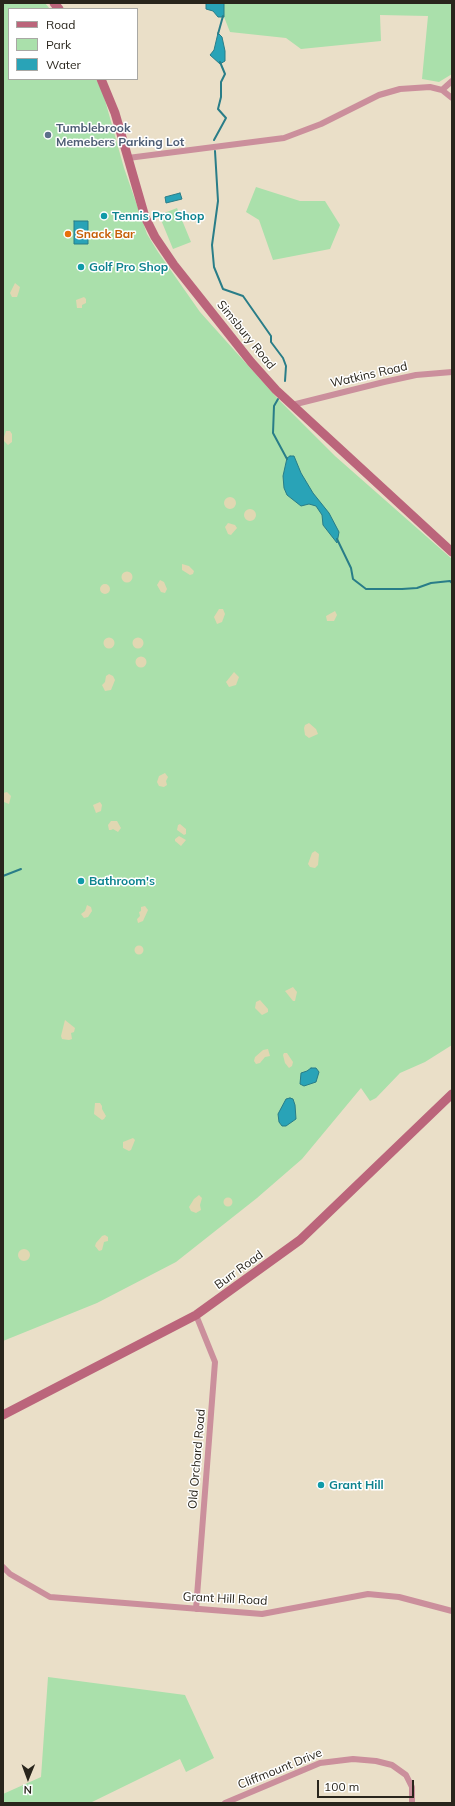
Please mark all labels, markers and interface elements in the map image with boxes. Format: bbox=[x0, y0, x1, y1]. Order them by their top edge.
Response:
legend bbox=[8, 8, 138, 80]
text: Road bbox=[46, 17, 75, 32]
text: Park bbox=[46, 37, 71, 52]
text: Water bbox=[46, 57, 81, 72]
place label: Tumblebrook Memebers Parking Lot bbox=[56, 121, 184, 149]
marker: Tumblebrook Memebers Parking Lot bbox=[43, 130, 53, 140]
place label: Tennis Pro Shop bbox=[112, 209, 204, 223]
marker: Tennis Pro Shop bbox=[99, 211, 109, 221]
place label: Snack Bar bbox=[76, 227, 135, 241]
marker: Snack Bar bbox=[63, 229, 73, 239]
place label: Golf Pro Shop bbox=[89, 260, 168, 274]
marker: Golf Pro Shop bbox=[76, 262, 86, 272]
street label: Simsbury Road bbox=[214, 298, 278, 372]
street label: Watkins Road bbox=[329, 359, 409, 391]
place label: Bathroom's bbox=[89, 874, 155, 888]
marker: Bathroom's bbox=[76, 876, 86, 886]
street label: Burr Road bbox=[212, 1248, 266, 1292]
street label: Old Orchard Road bbox=[185, 1408, 209, 1510]
place label: Grant Hill bbox=[329, 1478, 384, 1492]
marker: Grant Hill bbox=[316, 1480, 326, 1490]
street label: Grant Hill Road bbox=[182, 1590, 268, 1608]
street label: Cliffmount Drive bbox=[236, 1746, 324, 1792]
north arrow bbox=[8, 1758, 48, 1798]
scale bar bbox=[319, 1772, 416, 1798]
text: 100 m bbox=[324, 1779, 359, 1794]
text: N bbox=[24, 1783, 32, 1797]

